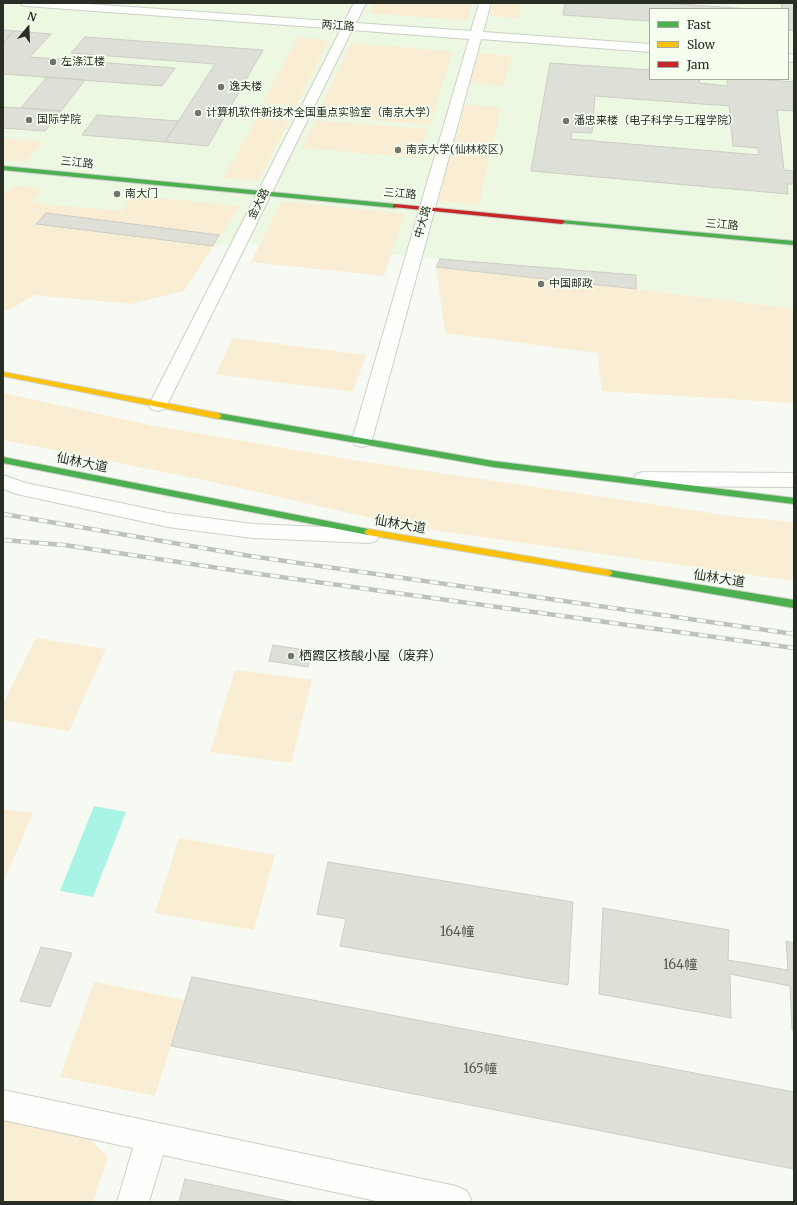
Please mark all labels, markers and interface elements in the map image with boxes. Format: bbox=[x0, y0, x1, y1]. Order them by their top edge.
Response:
north arrow bbox=[8, 8, 48, 48]
legend bbox=[649, 8, 789, 80]
text: N bbox=[26, 9, 38, 25]
text: Fast bbox=[687, 17, 711, 32]
street label: 两江路 bbox=[321, 18, 355, 34]
text: Slow bbox=[687, 37, 715, 52]
place label: 左涤江楼 bbox=[61, 55, 105, 69]
marker: 左涤江楼 bbox=[48, 57, 58, 67]
text: Jam bbox=[687, 57, 709, 72]
place label: 逸夫楼 bbox=[229, 80, 262, 94]
marker: 逸夫楼 bbox=[216, 82, 226, 92]
place label: 计算机软件新技术全国重点实验室（南京大学） bbox=[206, 106, 437, 120]
marker: 计算机软件新技术全国重点实验室（南京大学） bbox=[193, 108, 203, 118]
place label: 国际学院 bbox=[37, 113, 81, 127]
place label: 潘忠来楼（电子科学与工程学院） bbox=[574, 114, 739, 128]
marker: 国际学院 bbox=[24, 115, 34, 125]
marker: 潘忠来楼（电子科学与工程学院） bbox=[561, 116, 571, 126]
place label: 南京大学(仙林校区) bbox=[406, 143, 503, 157]
marker: 南京大学(仙林校区) bbox=[393, 145, 403, 155]
street label: 三江路 bbox=[60, 155, 94, 171]
street label: 金大路 bbox=[246, 186, 272, 222]
street label: 三江路 bbox=[383, 186, 417, 202]
place label: 南大门 bbox=[125, 187, 158, 201]
marker: 南大门 bbox=[112, 189, 122, 199]
street label: 中大路 bbox=[412, 204, 434, 240]
street label: 三江路 bbox=[705, 217, 739, 233]
place label: 中国邮政 bbox=[549, 277, 593, 291]
marker: 中国邮政 bbox=[536, 279, 546, 289]
street label: 仙林大道 bbox=[55, 450, 109, 476]
street label: 仙林大道 bbox=[373, 513, 427, 537]
street label: 仙林大道 bbox=[692, 567, 746, 591]
place label: 栖霞区核酸小屋（废弃） bbox=[299, 648, 442, 664]
marker: 栖霞区核酸小屋（废弃） bbox=[286, 651, 296, 661]
house number: 164幢 bbox=[440, 924, 474, 940]
house number: 164幢 bbox=[663, 957, 697, 973]
house number: 165幢 bbox=[463, 1061, 497, 1077]

